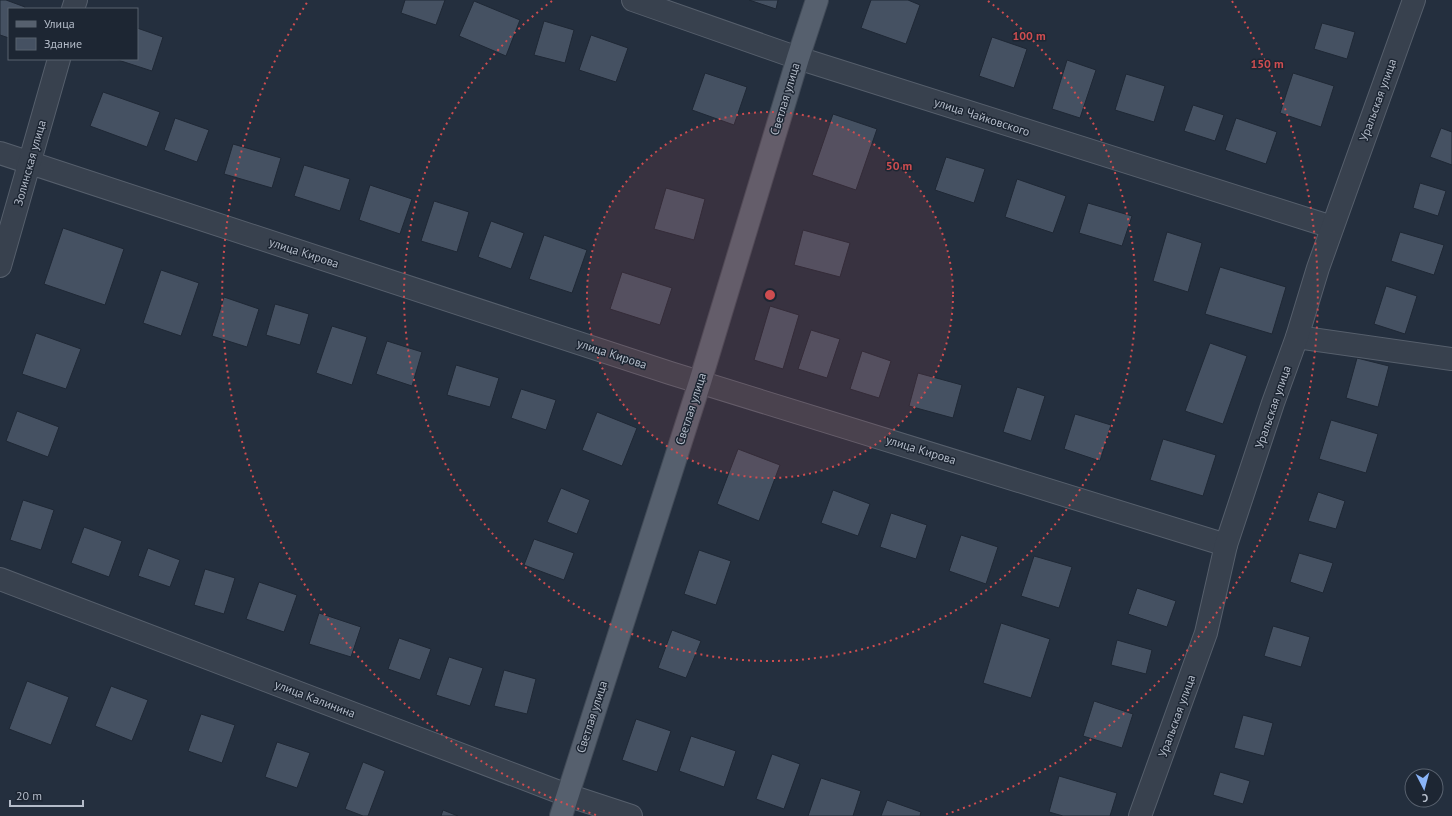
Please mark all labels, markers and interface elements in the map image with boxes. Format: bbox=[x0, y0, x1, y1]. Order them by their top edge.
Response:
legend bbox=[8, 8, 138, 60]
text: Улица bbox=[44, 16, 75, 31]
text: 100 m bbox=[1012, 28, 1046, 43]
text: Здание bbox=[44, 36, 82, 51]
text: 150 m bbox=[1250, 56, 1284, 71]
street label: Уральская улица bbox=[1356, 57, 1399, 143]
street label: Светлая улица bbox=[766, 61, 803, 137]
street label: улица Чайковского bbox=[932, 94, 1032, 139]
street label: Золинская улица bbox=[10, 118, 49, 207]
text: 50 m bbox=[886, 158, 912, 173]
street label: улица Кирова bbox=[267, 234, 341, 271]
centre of rings bbox=[763, 288, 777, 302]
street label: улица Кирова bbox=[575, 335, 649, 372]
street label: Уральская улица bbox=[1251, 363, 1294, 450]
street label: Светлая улица bbox=[672, 371, 709, 447]
street label: улица Кирова bbox=[884, 432, 958, 467]
street label: Уральская улица bbox=[1155, 673, 1198, 759]
street label: улица Калинина bbox=[273, 676, 358, 721]
street label: Светлая улица bbox=[573, 679, 610, 755]
north arrow bbox=[1404, 768, 1444, 808]
scale bar bbox=[10, 782, 83, 808]
text: 20 m bbox=[16, 788, 42, 803]
text: С bbox=[1421, 791, 1429, 805]

